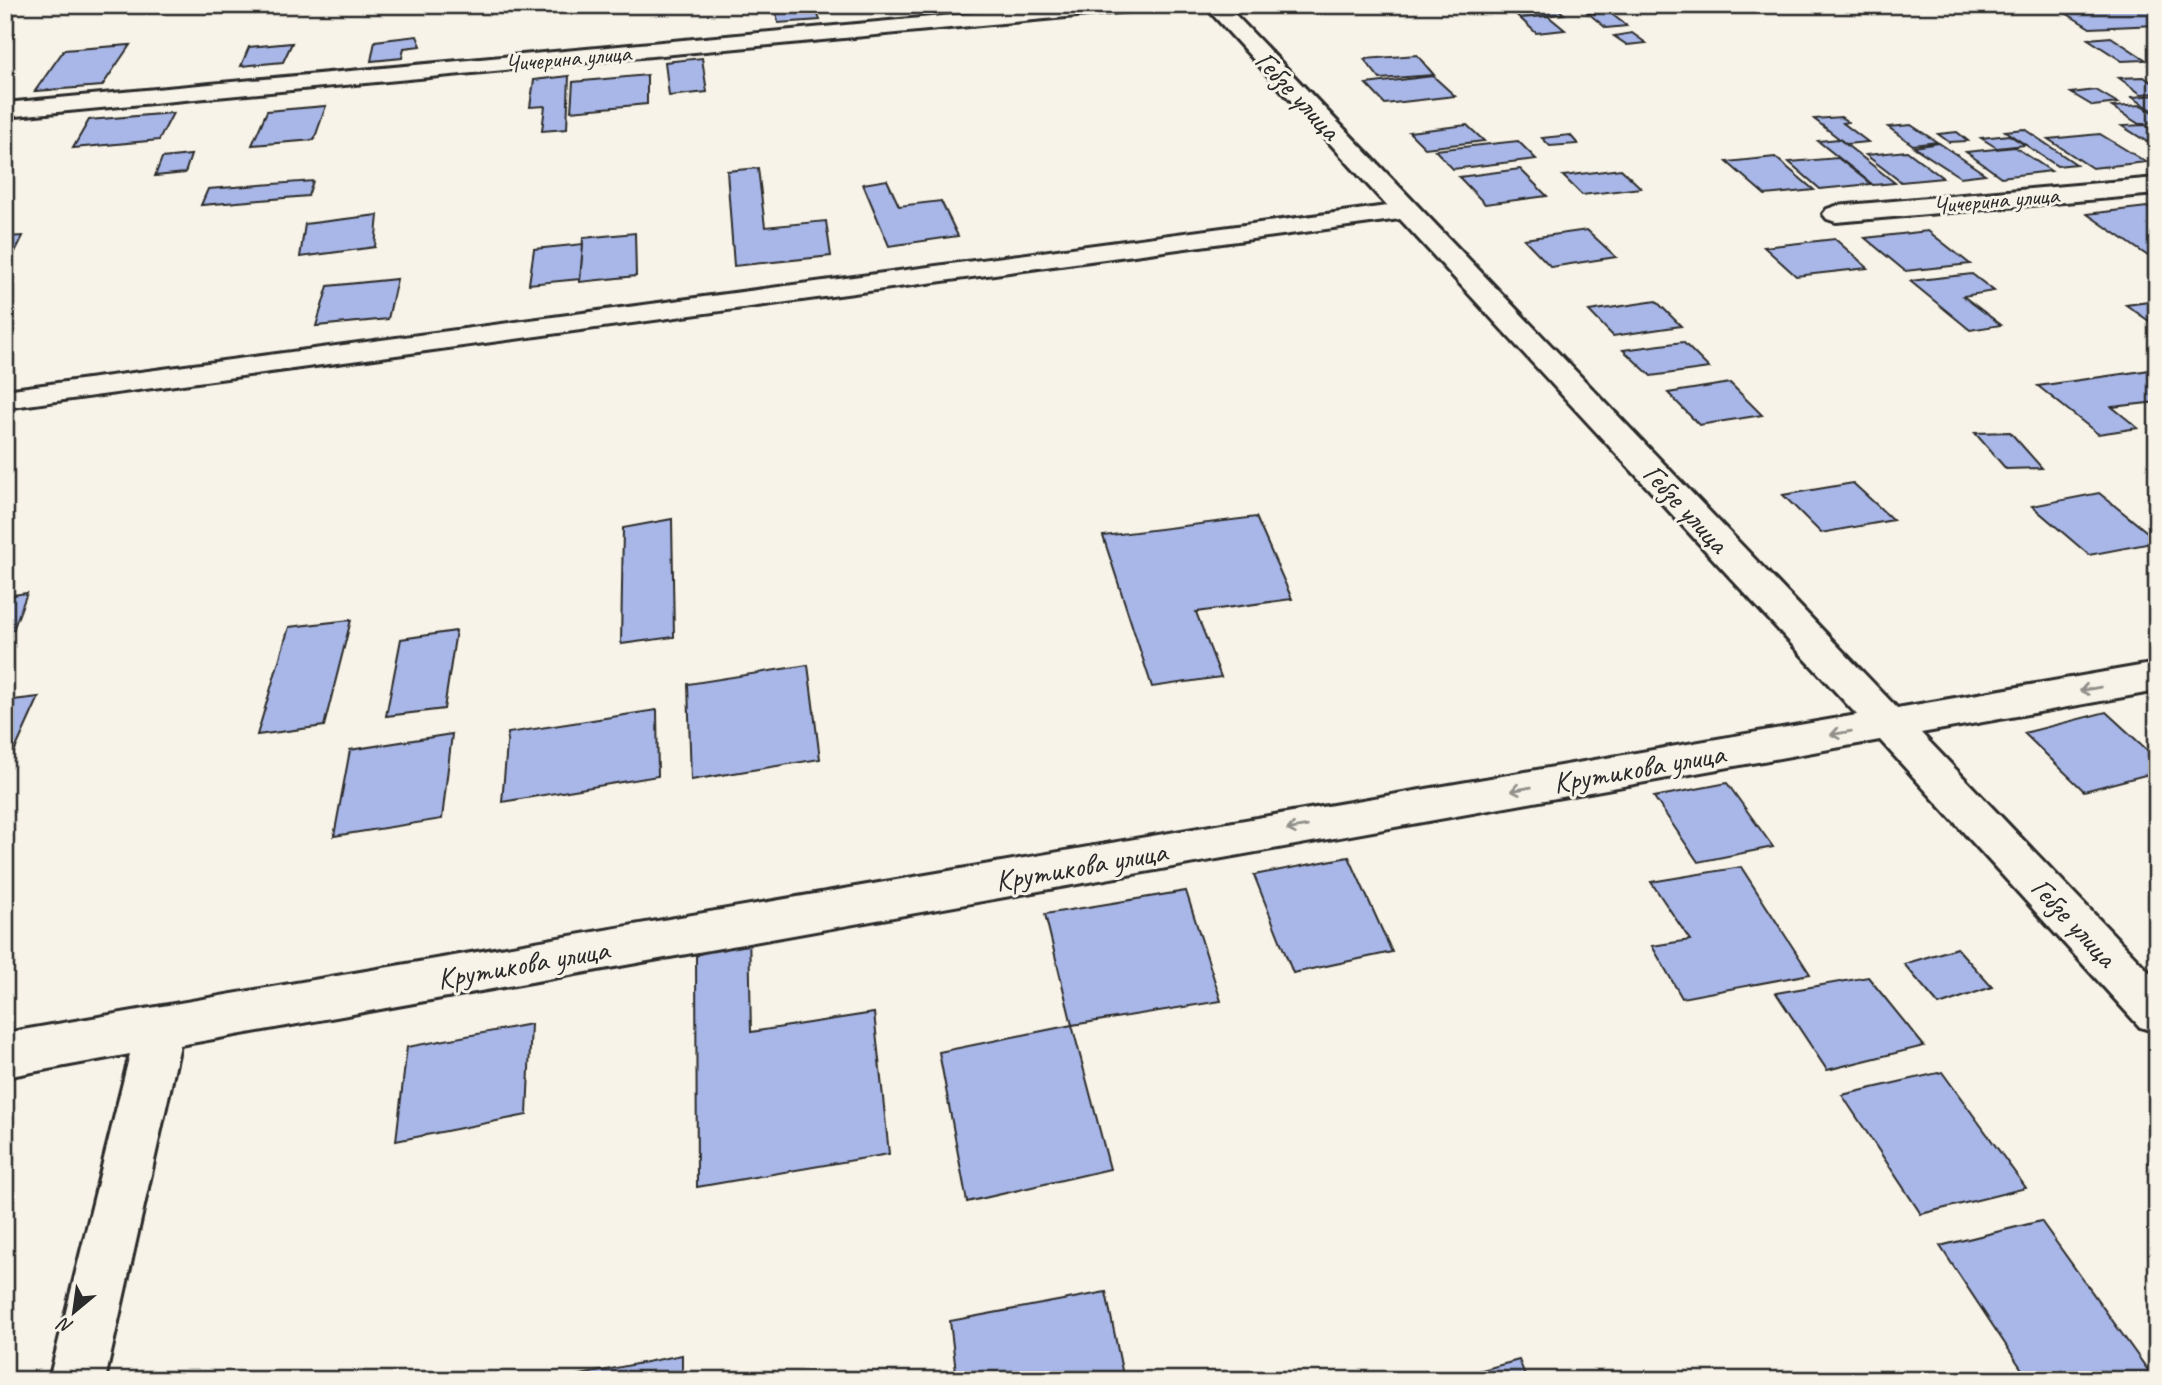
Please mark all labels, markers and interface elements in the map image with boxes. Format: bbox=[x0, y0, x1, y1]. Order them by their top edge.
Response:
street label: Чичерина улица bbox=[504, 37, 634, 78]
street label: Гебзе улица bbox=[1247, 42, 1351, 149]
street label: Чичерина улица bbox=[1932, 179, 2062, 220]
street label: Гебзе улица bbox=[1635, 455, 1739, 562]
one-way arrow bbox=[2079, 683, 2101, 696]
one-way arrow bbox=[1830, 726, 1853, 740]
street label: Крутикова улица bbox=[1550, 734, 1730, 802]
one-way arrow bbox=[1510, 783, 1533, 796]
one-way arrow bbox=[1286, 822, 1309, 835]
street label: Крутикова улица bbox=[992, 832, 1172, 900]
street label: Гебзе улица bbox=[2023, 869, 2127, 976]
street label: Крутикова улица bbox=[434, 930, 614, 998]
north arrow bbox=[38, 1276, 108, 1346]
text: N bbox=[52, 1311, 77, 1339]

